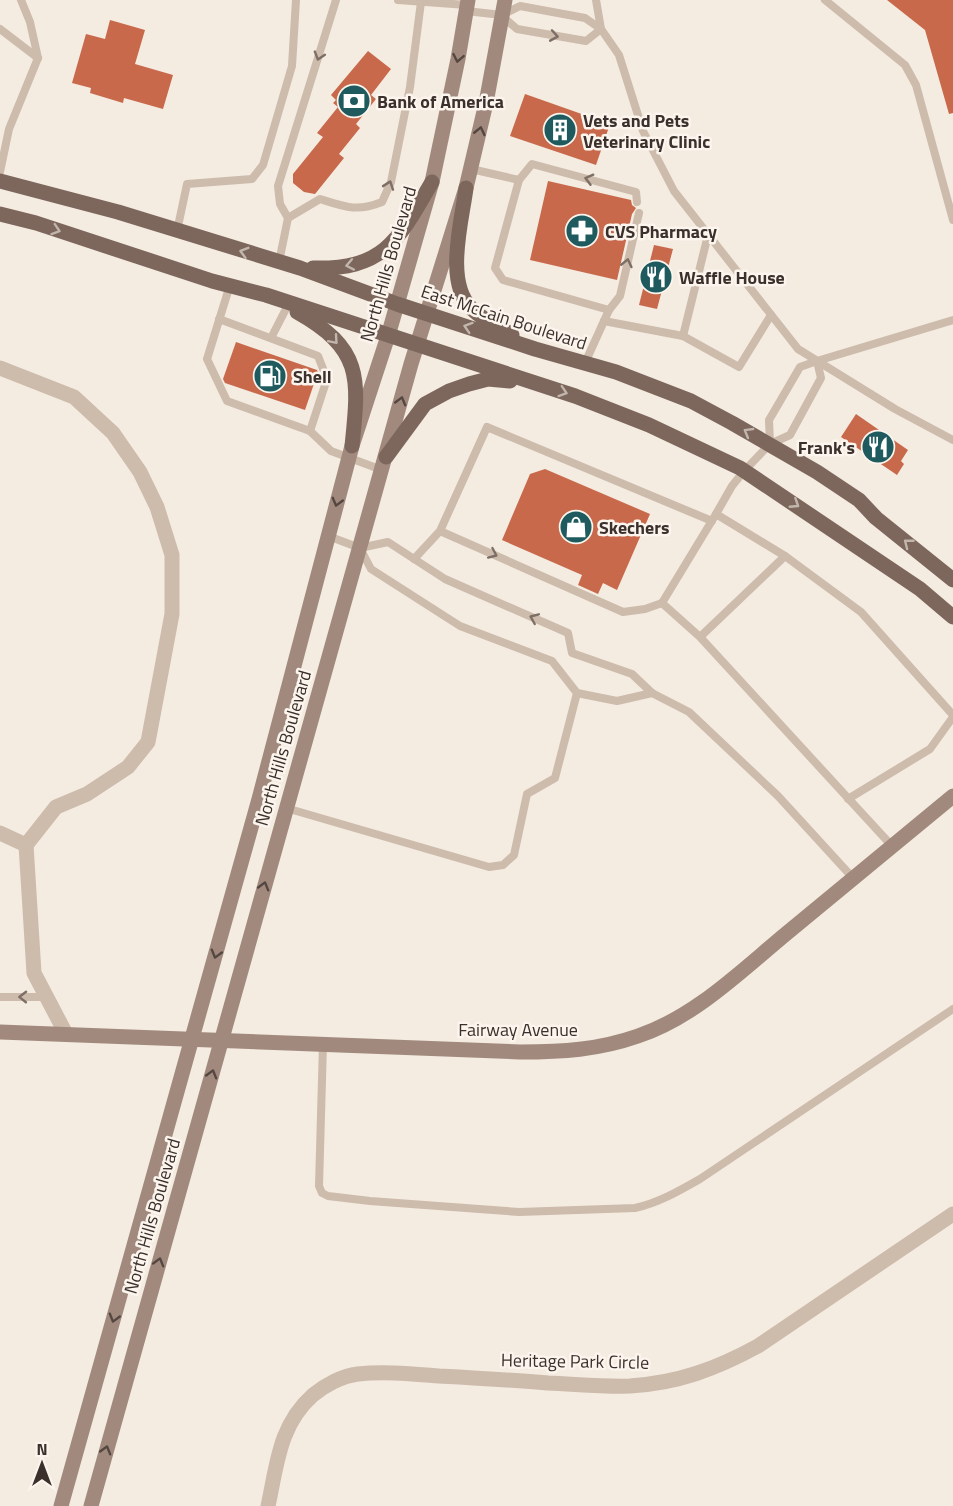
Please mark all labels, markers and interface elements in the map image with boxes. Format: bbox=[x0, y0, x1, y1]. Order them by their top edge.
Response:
one-way arrow bbox=[549, 29, 559, 42]
one-way arrow bbox=[314, 50, 326, 61]
one-way arrow bbox=[452, 52, 465, 62]
bank icon: Bank of America bbox=[336, 83, 372, 119]
place label: Bank of America bbox=[377, 88, 504, 115]
place label: Vets and Pets Veterinary Clinic bbox=[583, 107, 710, 155]
building icon: Vets and Pets Veterinary Clinic bbox=[542, 112, 578, 148]
one-way arrow bbox=[472, 126, 485, 136]
one-way arrow bbox=[584, 174, 595, 186]
one-way arrow bbox=[382, 180, 395, 191]
street label: North Hills Boulevard bbox=[353, 183, 423, 345]
pharmacy icon: CVS Pharmacy bbox=[564, 213, 600, 249]
place label: CVS Pharmacy bbox=[605, 218, 717, 245]
one-way arrow bbox=[50, 223, 61, 235]
one-way arrow bbox=[239, 247, 249, 259]
one-way arrow bbox=[345, 258, 355, 271]
one-way arrow bbox=[620, 259, 633, 269]
restaurant icon: Waffle House bbox=[638, 259, 674, 295]
place label: Waffle House bbox=[679, 264, 785, 291]
street label: East McCain Boulevard bbox=[417, 277, 591, 357]
one-way arrow bbox=[463, 321, 474, 334]
one-way arrow bbox=[327, 333, 338, 344]
fuel station icon: Shell bbox=[252, 358, 288, 394]
place label: Shell bbox=[293, 363, 332, 390]
one-way arrow bbox=[557, 385, 568, 397]
one-way arrow bbox=[394, 396, 407, 406]
one-way arrow bbox=[744, 427, 754, 439]
restaurant icon: Frank's bbox=[860, 429, 896, 465]
place label: Frank's bbox=[798, 434, 855, 461]
one-way arrow bbox=[332, 496, 344, 507]
one-way arrow bbox=[788, 497, 799, 508]
shop icon: Skechers bbox=[558, 509, 594, 545]
place label: Skechers bbox=[599, 514, 669, 541]
one-way arrow bbox=[903, 539, 914, 550]
one-way arrow bbox=[487, 547, 498, 559]
one-way arrow bbox=[529, 613, 540, 625]
street label: North Hills Boulevard bbox=[248, 667, 318, 829]
one-way arrow bbox=[257, 881, 269, 892]
one-way arrow bbox=[211, 948, 223, 959]
one-way arrow bbox=[19, 991, 28, 1003]
street label: Fairway Avenue bbox=[458, 1016, 578, 1043]
one-way arrow bbox=[204, 1069, 217, 1079]
street label: North Hills Boulevard bbox=[117, 1135, 187, 1297]
one-way arrow bbox=[152, 1257, 164, 1268]
one-way arrow bbox=[108, 1313, 121, 1323]
street label: Heritage Park Circle bbox=[501, 1346, 649, 1376]
north arrow bbox=[12, 1434, 72, 1494]
text: N bbox=[36, 1437, 48, 1461]
one-way arrow bbox=[99, 1445, 112, 1455]

